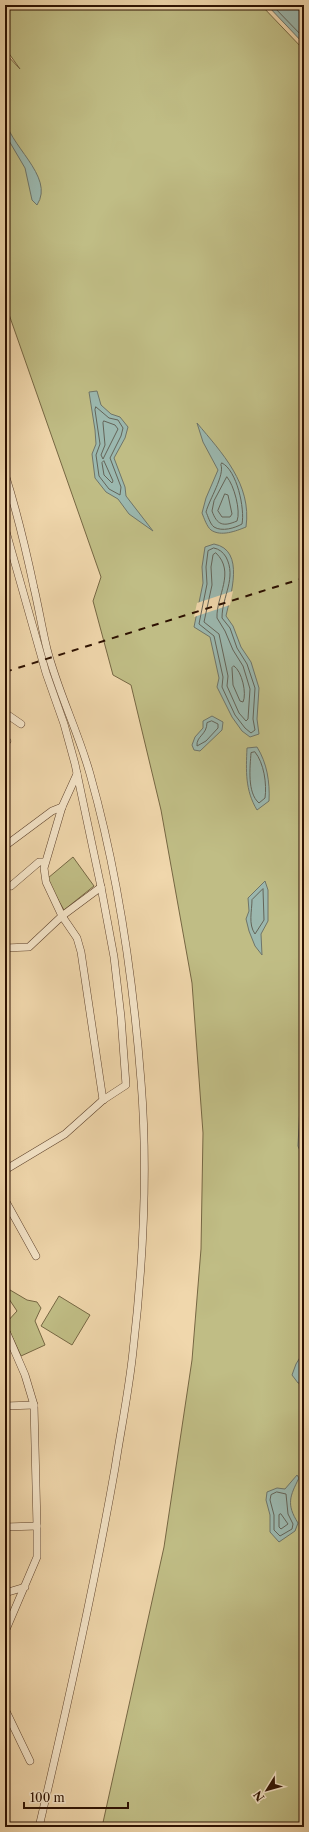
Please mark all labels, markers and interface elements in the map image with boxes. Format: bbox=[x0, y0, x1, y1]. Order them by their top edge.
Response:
north arrow bbox=[247, 1770, 287, 1810]
scale bar bbox=[24, 1784, 128, 1810]
text: N bbox=[250, 1788, 267, 1804]
text: 100 m bbox=[30, 1790, 65, 1805]

